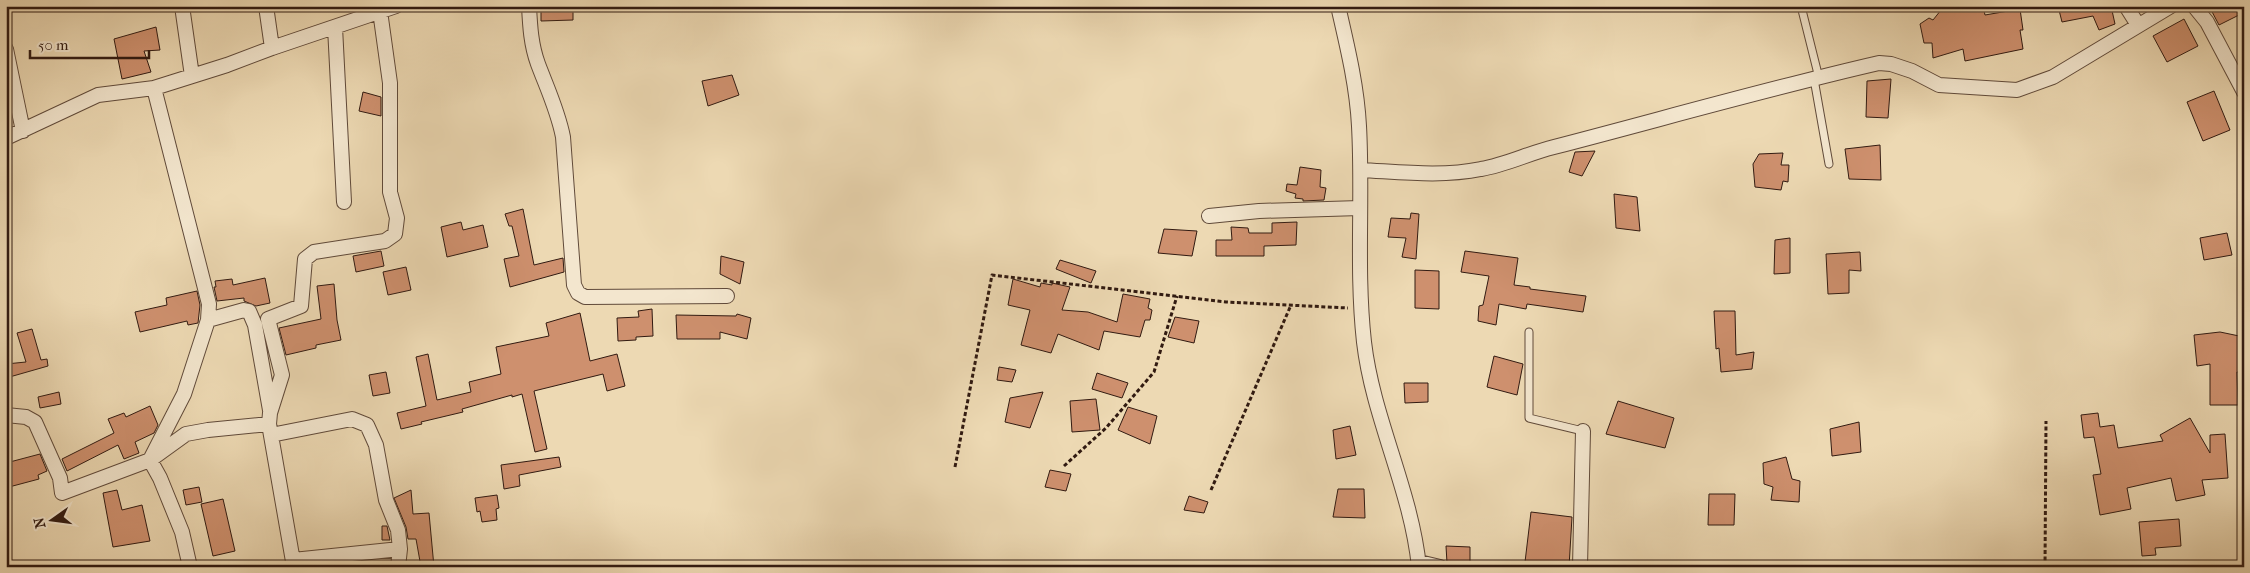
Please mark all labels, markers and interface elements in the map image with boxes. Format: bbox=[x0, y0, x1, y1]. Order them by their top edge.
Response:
scale bar bbox=[30, 28, 149, 60]
text: 50 m bbox=[38, 36, 69, 54]
north arrow bbox=[28, 496, 78, 546]
text: N bbox=[30, 515, 49, 530]

